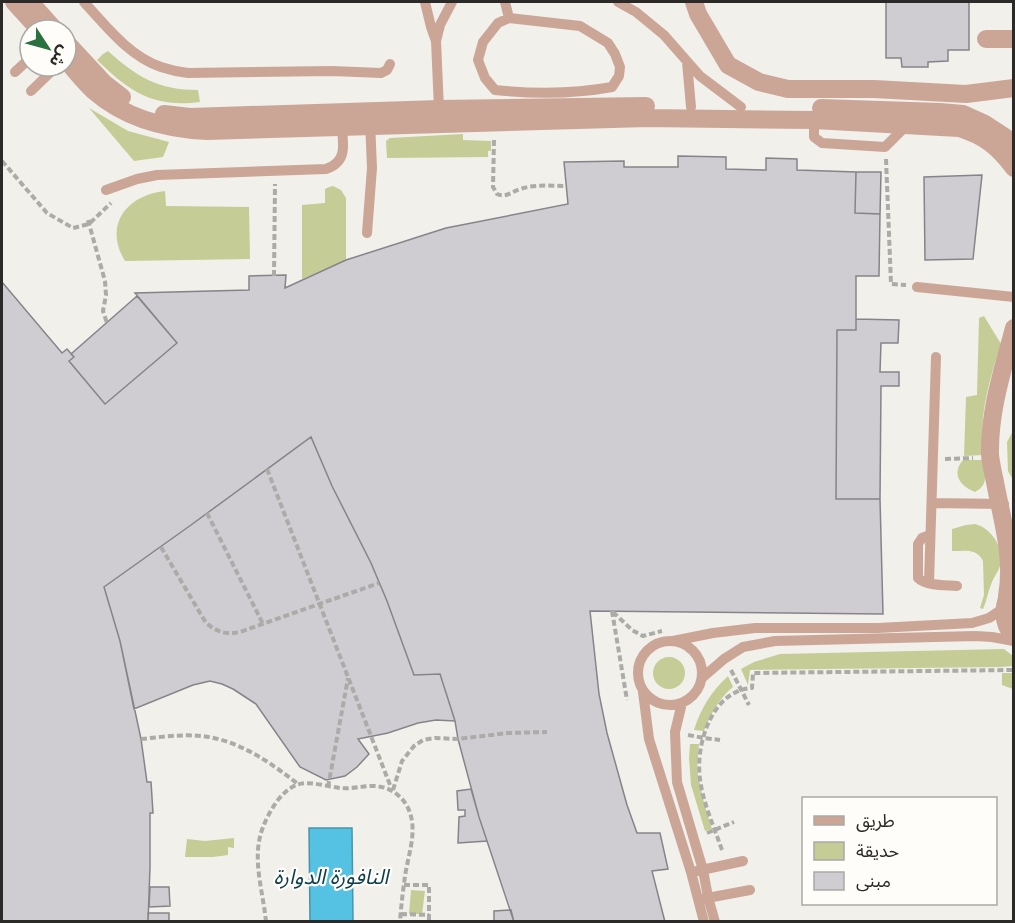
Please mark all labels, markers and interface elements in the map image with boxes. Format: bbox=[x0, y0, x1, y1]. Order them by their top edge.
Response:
north arrow bbox=[18, 18, 78, 78]
text: ش bbox=[46, 42, 75, 72]
legend bbox=[802, 797, 997, 905]
text: طريق bbox=[856, 809, 895, 832]
text: حديقة bbox=[856, 839, 899, 861]
water label: النافورة الدوارة bbox=[274, 863, 390, 889]
text: مبنى bbox=[856, 869, 891, 892]

